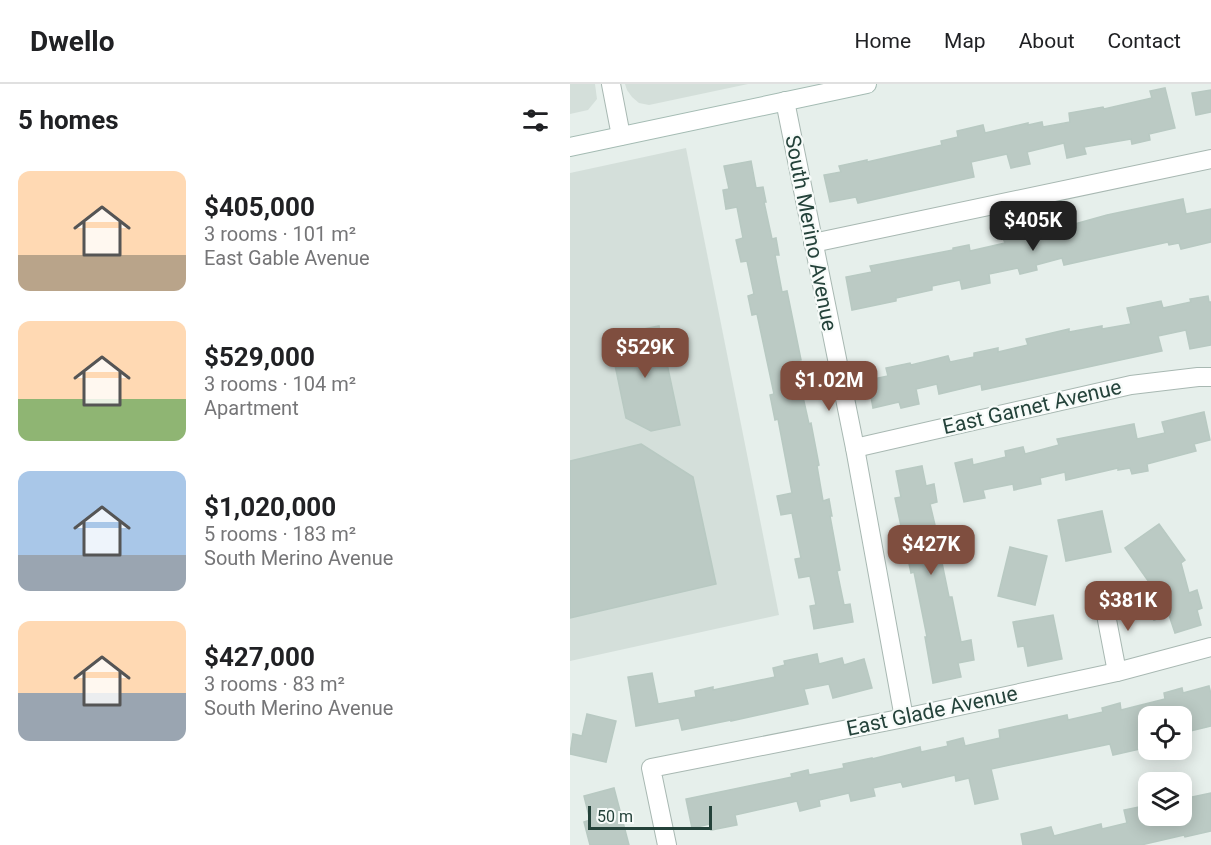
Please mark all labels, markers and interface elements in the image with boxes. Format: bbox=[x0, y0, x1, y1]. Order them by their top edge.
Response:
text: Dwello bbox=[30, 25, 115, 58]
text: Home bbox=[855, 29, 911, 53]
text: Map bbox=[944, 29, 986, 53]
text: About bbox=[1019, 29, 1075, 53]
text: Contact bbox=[1108, 29, 1181, 53]
icon: filters bbox=[519, 104, 552, 137]
text: 5 homes bbox=[18, 105, 119, 135]
street label: South Merino Avenue bbox=[780, 133, 842, 333]
text: $405,000 bbox=[204, 192, 315, 222]
icon: home bbox=[66, 195, 138, 267]
pin: $405K bbox=[991, 201, 1075, 252]
text: $405K bbox=[1004, 208, 1062, 232]
text: 3 rooms · 101 m² bbox=[204, 222, 356, 246]
text: East Gable Avenue bbox=[204, 246, 370, 270]
pin: $529K bbox=[603, 328, 687, 379]
text: $529K bbox=[616, 335, 674, 359]
text: $529,000 bbox=[204, 342, 315, 372]
icon: home bbox=[66, 345, 138, 417]
pin: $1.02M bbox=[780, 361, 878, 412]
text: $1.02M bbox=[794, 368, 864, 392]
text: 3 rooms · 104 m² bbox=[204, 372, 356, 396]
street label: East Garnet Avenue bbox=[940, 375, 1124, 439]
text: Apartment bbox=[204, 396, 299, 420]
text: $1,020,000 bbox=[204, 492, 336, 522]
icon: home bbox=[66, 495, 138, 567]
text: 5 rooms · 183 m² bbox=[204, 522, 356, 546]
pin: $427K bbox=[889, 525, 973, 576]
text: $427K bbox=[902, 532, 960, 556]
text: South Merino Avenue bbox=[204, 546, 393, 570]
pin: $381K bbox=[1086, 581, 1170, 632]
text: $381K bbox=[1099, 588, 1157, 612]
text: $427,000 bbox=[204, 642, 315, 672]
icon: home bbox=[66, 645, 138, 717]
text: 3 rooms · 83 m² bbox=[204, 672, 345, 696]
street label: East Glade Avenue bbox=[844, 681, 1020, 741]
text: South Merino Avenue bbox=[204, 696, 393, 720]
map controls bbox=[1138, 706, 1192, 826]
button: locate bbox=[1138, 706, 1192, 760]
button: layers bbox=[1138, 772, 1192, 826]
scale bar bbox=[588, 803, 712, 830]
text: 50 m bbox=[597, 807, 633, 826]

